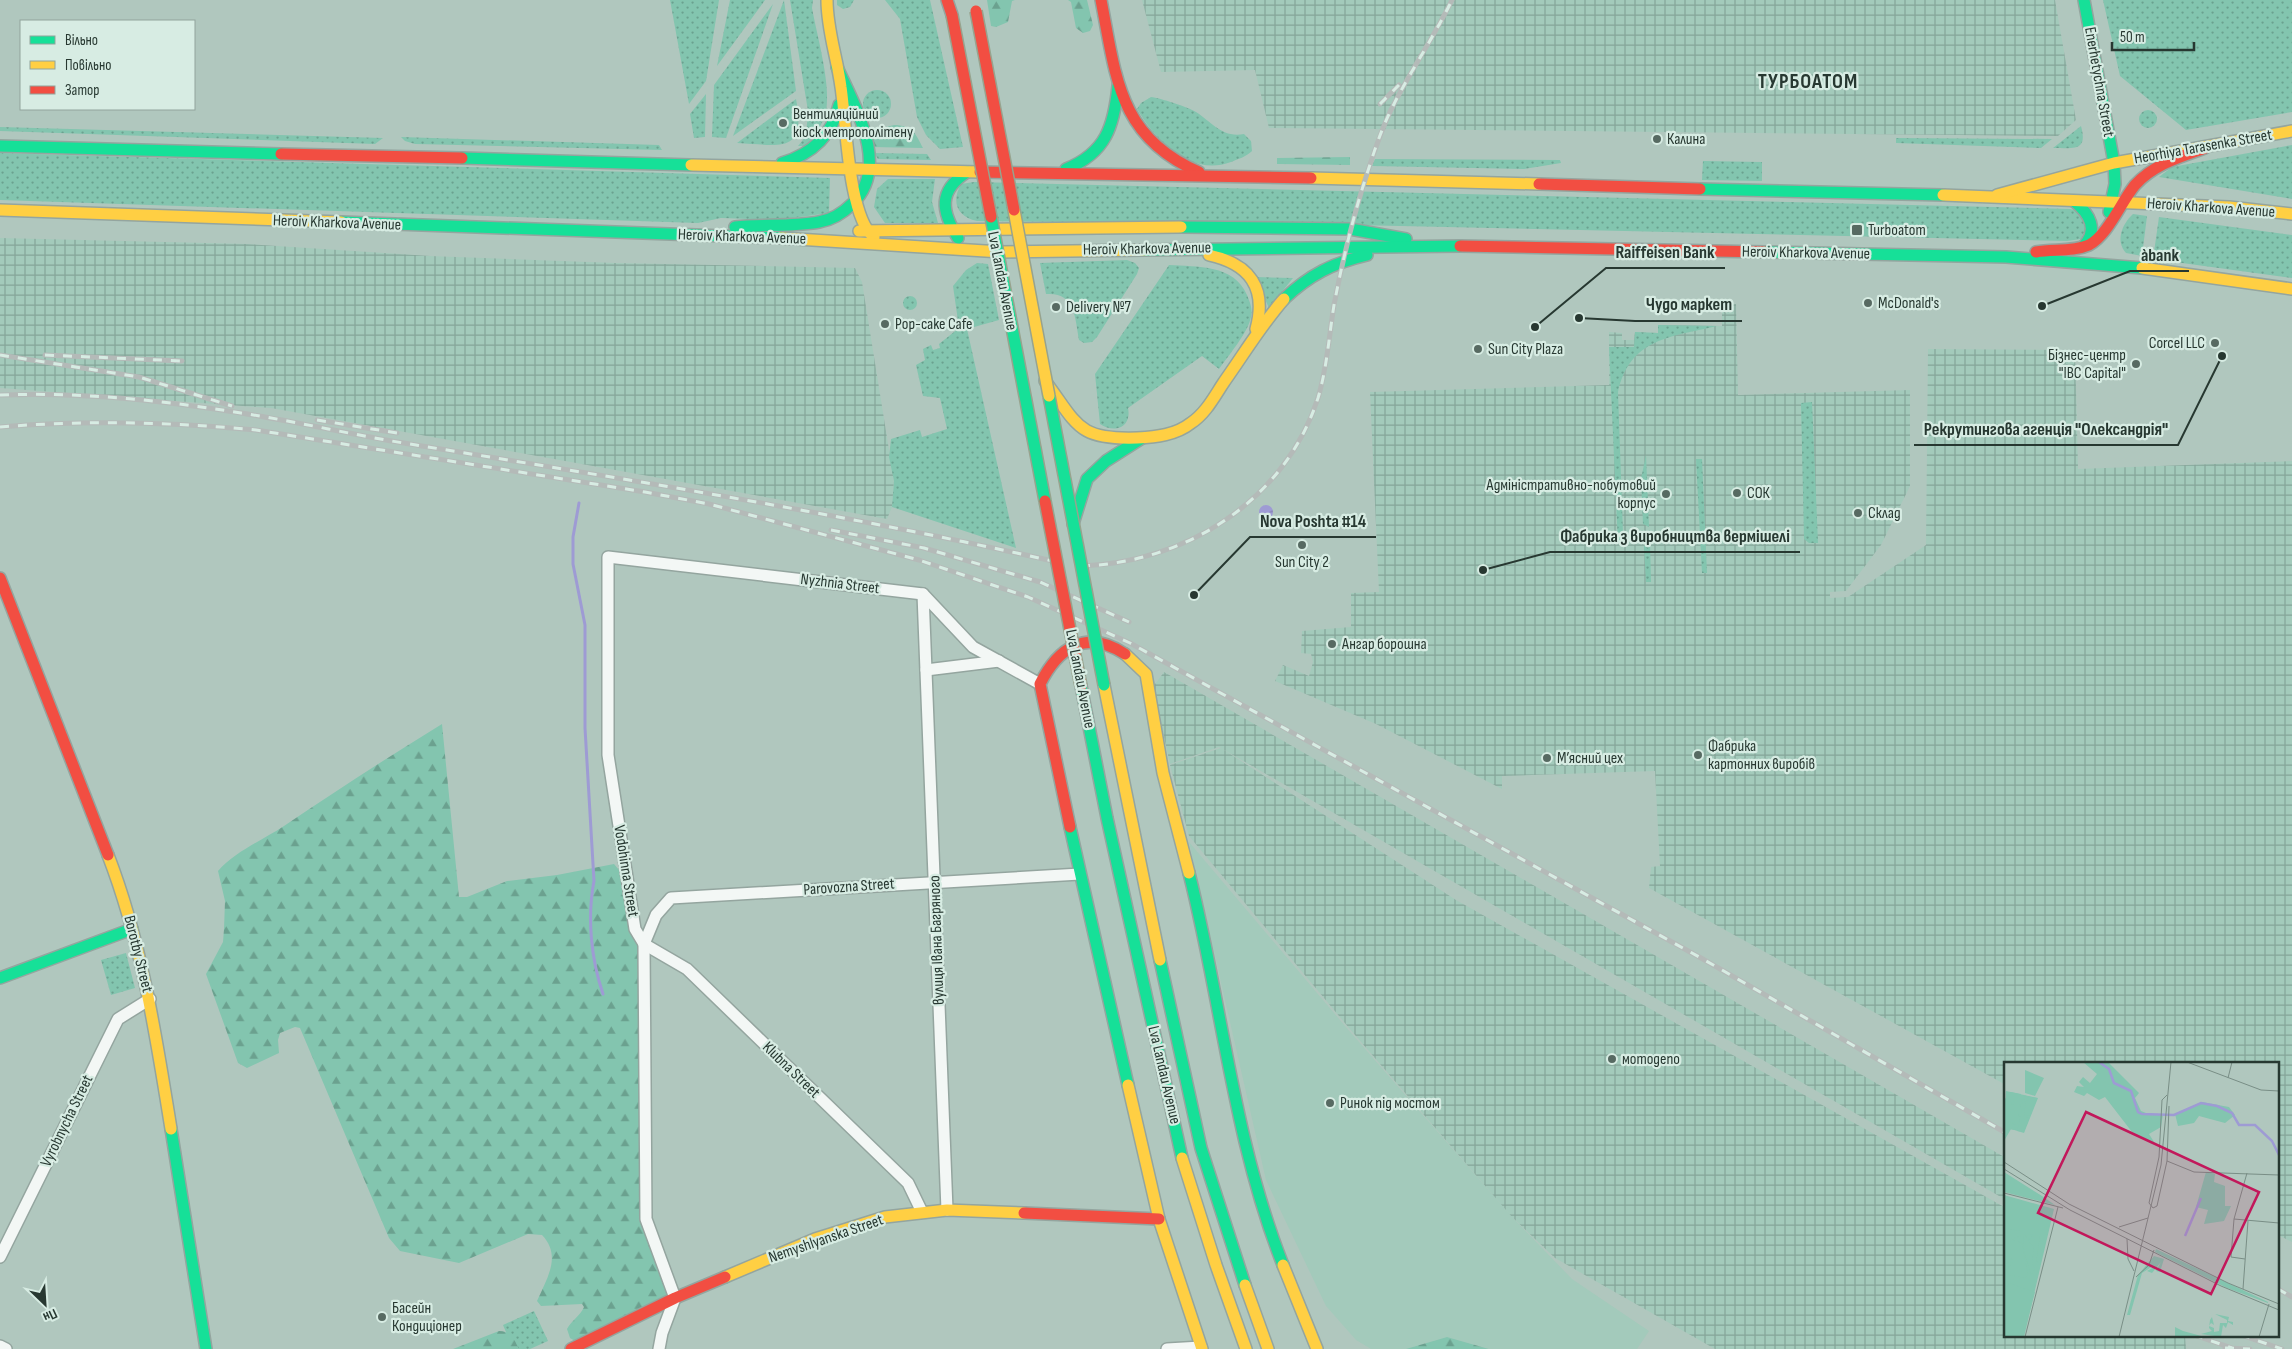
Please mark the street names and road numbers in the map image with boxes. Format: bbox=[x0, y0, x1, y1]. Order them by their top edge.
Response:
street label: Enerhetychna Street bbox=[2080, 26, 2118, 139]
street label: Heorhiya Tarasenka Street bbox=[2132, 125, 2274, 169]
street label: Heroiv Kharkova Avenue bbox=[2146, 194, 2276, 222]
street label: Heroiv Kharkova Avenue bbox=[273, 211, 401, 235]
street label: Heroiv Kharkova Avenue bbox=[678, 225, 806, 249]
street label: Lva Landau Avenue bbox=[983, 230, 1021, 332]
street label: Heroiv Kharkova Avenue bbox=[1083, 238, 1211, 260]
street label: Heroiv Kharkova Avenue bbox=[1742, 242, 1870, 264]
street label: Nyzhnia Street bbox=[799, 570, 881, 598]
street label: Lva Landau Avenue bbox=[1061, 628, 1099, 730]
street label: Vodohinna Street bbox=[609, 824, 643, 918]
street label: Parovozna Street bbox=[803, 874, 895, 900]
street label: вулиця Івана Багряного bbox=[925, 875, 949, 1005]
street label: Borotby Street bbox=[119, 914, 157, 995]
street label: Lva Landau Avenue bbox=[1143, 1024, 1185, 1126]
street label: Klubna Street bbox=[758, 1038, 824, 1102]
street label: Vyrobnycha Street bbox=[37, 1072, 97, 1170]
street label: Nemyshlyanska Street bbox=[766, 1210, 886, 1267]

